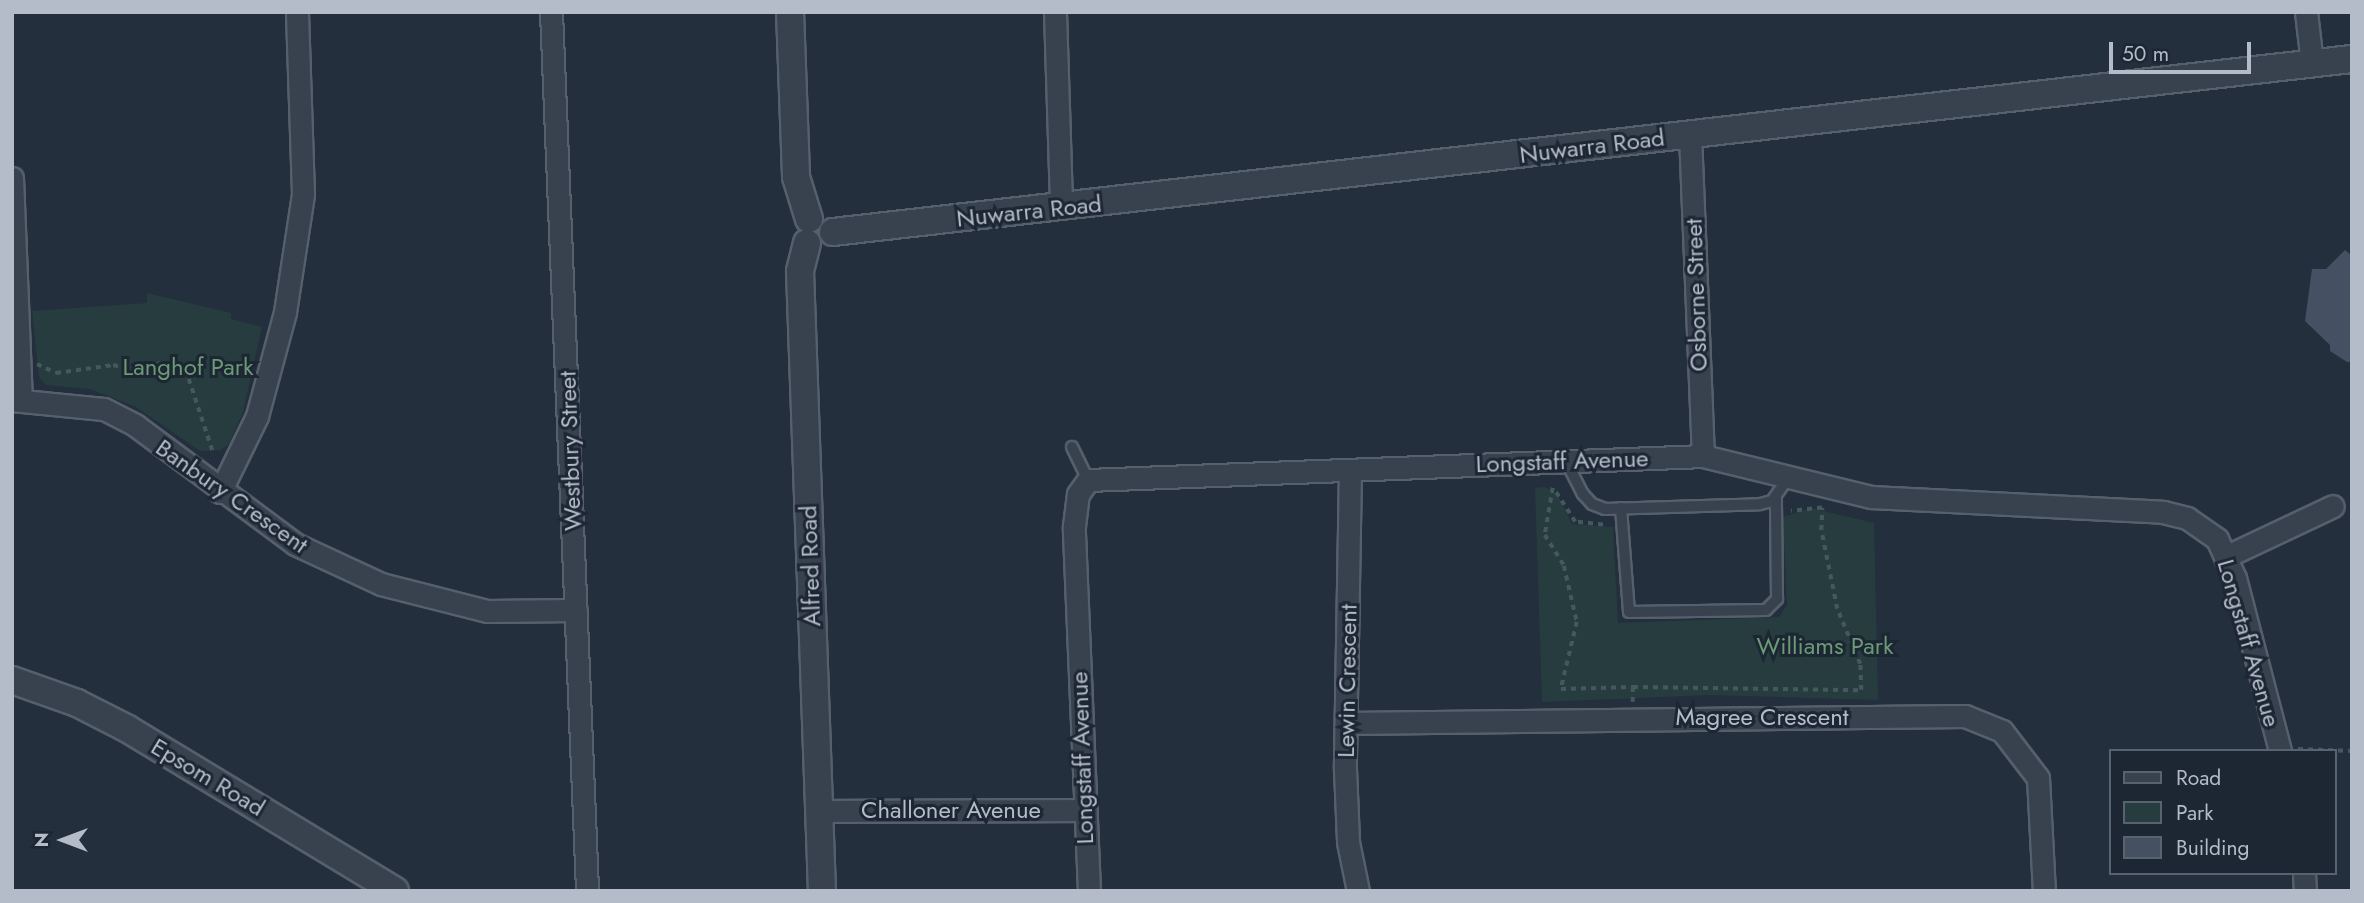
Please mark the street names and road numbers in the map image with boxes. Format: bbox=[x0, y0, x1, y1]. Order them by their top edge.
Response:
street label: Nuwarra Road bbox=[1518, 123, 1666, 169]
street label: Nuwarra Road bbox=[955, 189, 1103, 233]
street label: Osborne Street bbox=[1679, 218, 1713, 372]
street label: Westbury Street bbox=[553, 371, 587, 531]
street label: Banbury Crescent bbox=[150, 433, 314, 559]
street label: Longstaff Avenue bbox=[1475, 444, 1649, 478]
street label: Alfred Road bbox=[793, 505, 827, 627]
street label: Longstaff Avenue bbox=[2211, 556, 2287, 730]
street label: Lewin Crescent bbox=[1331, 604, 1363, 758]
street label: Longstaff Avenue bbox=[1065, 671, 1099, 845]
street label: Magree Crescent bbox=[1676, 703, 1848, 731]
street label: Epsom Road bbox=[146, 732, 270, 822]
street label: Challoner Avenue bbox=[861, 796, 1041, 824]

